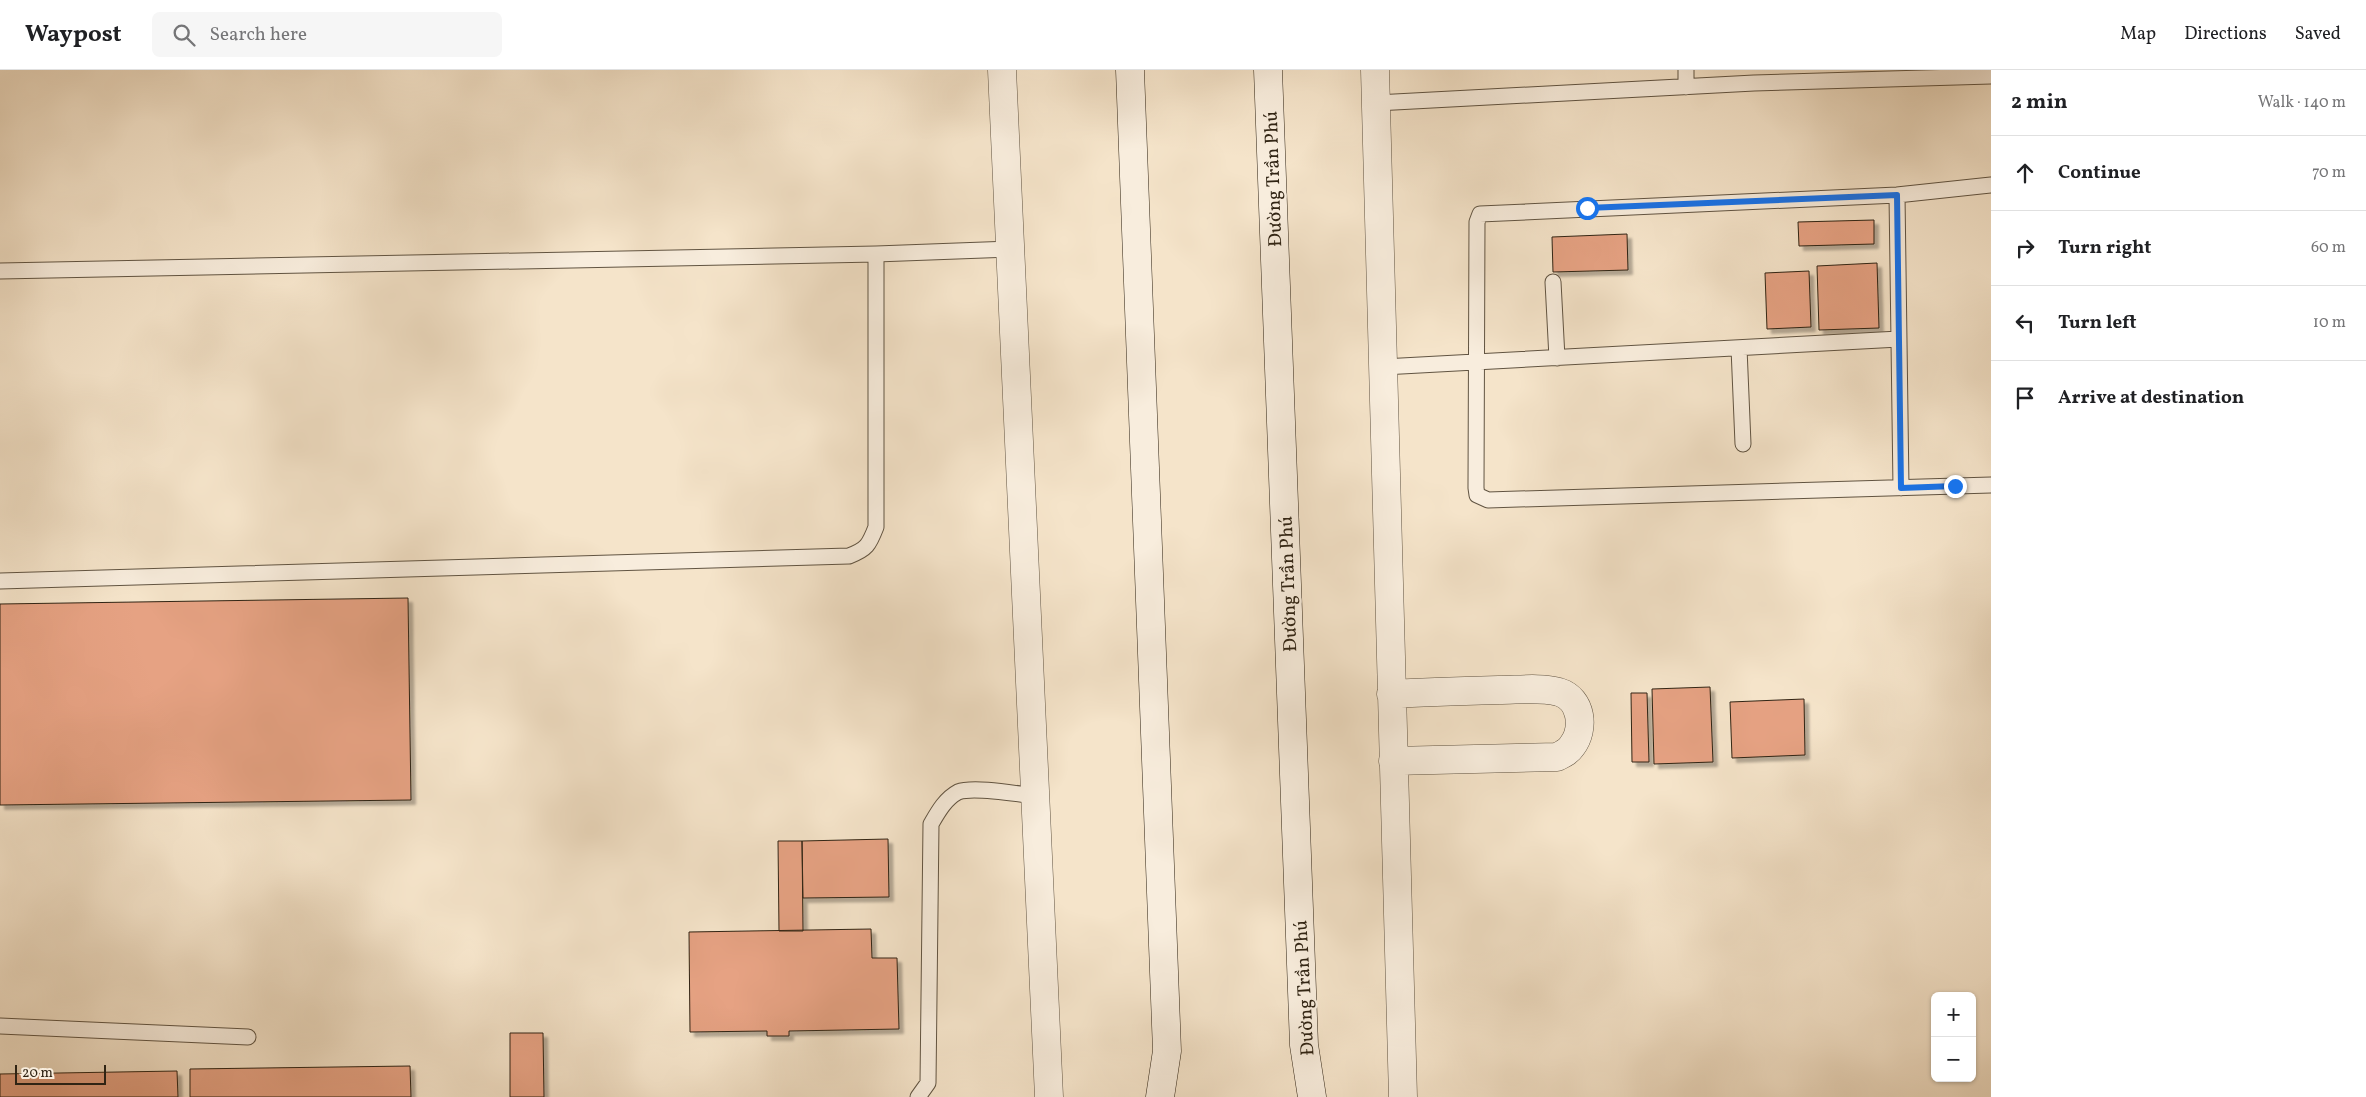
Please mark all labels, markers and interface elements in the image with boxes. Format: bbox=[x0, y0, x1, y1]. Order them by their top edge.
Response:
search box bbox=[152, 12, 502, 57]
text: Waypost bbox=[25, 18, 122, 52]
icon: search bbox=[170, 21, 198, 49]
text: Search here bbox=[210, 22, 307, 48]
text: Map bbox=[2120, 22, 2156, 47]
text: Directions bbox=[2184, 22, 2267, 47]
text: Saved bbox=[2295, 22, 2341, 47]
text: 2 min bbox=[2011, 88, 2068, 117]
text: Walk · 140 m bbox=[2258, 92, 2346, 114]
street label: Đường Trần Phú bbox=[1259, 111, 1289, 247]
icon: ahead bbox=[2011, 159, 2039, 187]
text: Continue bbox=[2058, 160, 2141, 186]
text: 70 m bbox=[2312, 162, 2346, 184]
route start bbox=[1576, 197, 1599, 220]
icon: right bbox=[2011, 234, 2039, 262]
text: Turn right bbox=[2058, 235, 2151, 261]
text: 60 m bbox=[2311, 237, 2346, 259]
icon: left bbox=[2011, 309, 2039, 337]
text: Turn left bbox=[2058, 310, 2137, 336]
text: 10 m bbox=[2313, 312, 2346, 334]
icon: arrive bbox=[2011, 384, 2039, 412]
text: Arrive at destination bbox=[2058, 385, 2244, 411]
route end bbox=[1944, 475, 1967, 498]
street label: Đường Trần Phú bbox=[1274, 516, 1304, 652]
street label: Đường Trần Phú bbox=[1288, 919, 1322, 1056]
map controls bbox=[1931, 992, 1976, 1082]
button: + bbox=[1931, 992, 1976, 1037]
button: − bbox=[1931, 1037, 1976, 1082]
scale bar bbox=[15, 1062, 106, 1085]
text: 20 m bbox=[22, 1064, 53, 1083]

